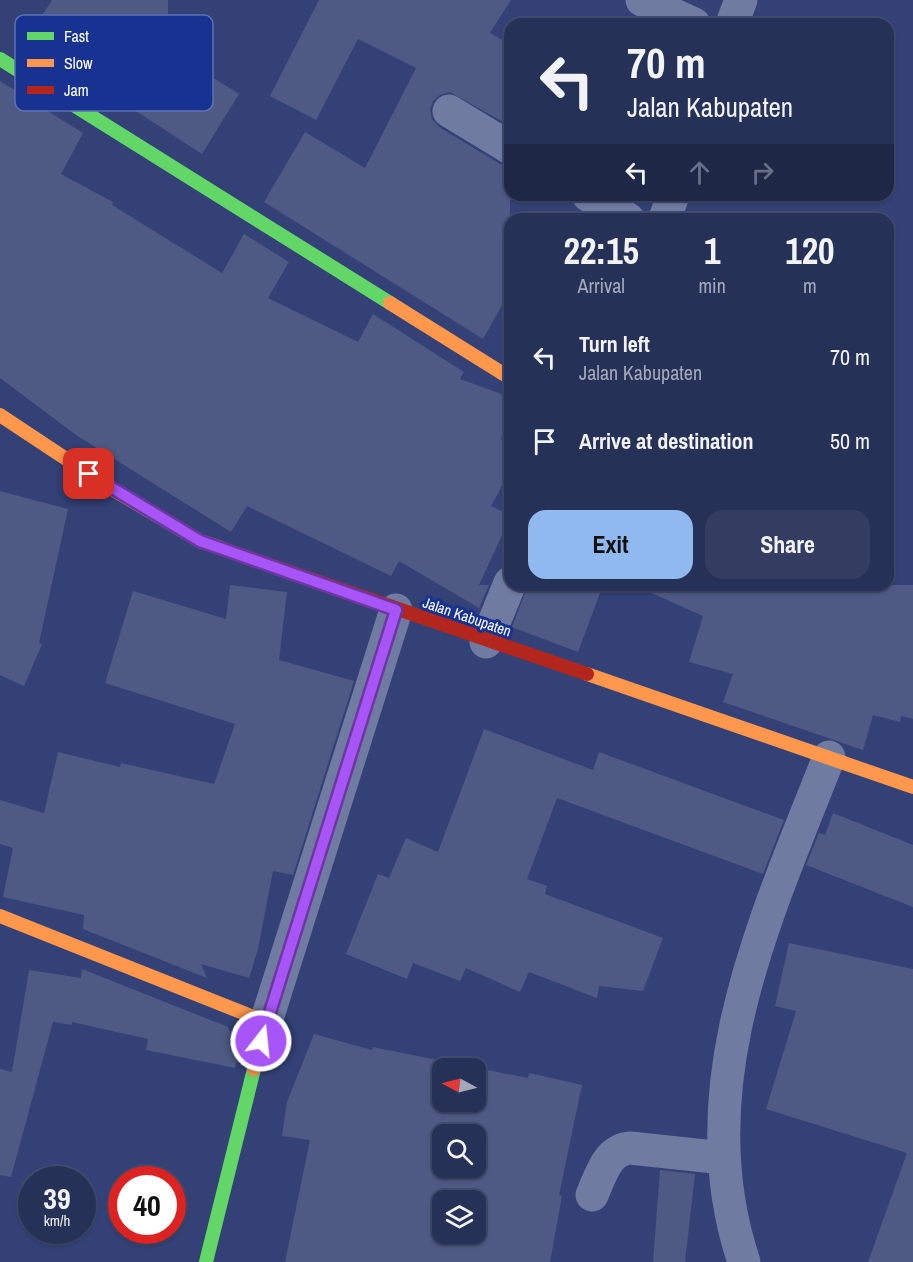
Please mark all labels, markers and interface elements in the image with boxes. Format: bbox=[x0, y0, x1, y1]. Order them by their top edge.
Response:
legend bbox=[15, 15, 213, 111]
text: Fast bbox=[64, 25, 89, 47]
text: 70 m bbox=[627, 35, 706, 91]
icon: left bbox=[528, 42, 606, 120]
text: Slow bbox=[64, 52, 93, 74]
text: Jam bbox=[64, 79, 89, 101]
text: Jalan Kabupaten bbox=[627, 89, 793, 125]
icon: left bbox=[620, 156, 653, 189]
icon: ahead bbox=[683, 156, 716, 189]
icon: right bbox=[746, 156, 779, 189]
text: 22:15 bbox=[563, 227, 639, 275]
text: 1 bbox=[704, 227, 720, 275]
text: 120 bbox=[785, 227, 835, 275]
text: Arrival bbox=[578, 272, 625, 299]
text: min bbox=[698, 272, 726, 299]
text: m bbox=[803, 272, 817, 299]
text: Turn left bbox=[579, 329, 650, 359]
icon: left bbox=[528, 341, 561, 374]
text: 70 m bbox=[830, 342, 870, 372]
text: Jalan Kabupaten bbox=[579, 359, 702, 386]
icon: arrive bbox=[528, 425, 561, 458]
text: Arrive at destination bbox=[579, 426, 753, 456]
text: 50 m bbox=[830, 426, 870, 456]
pin bbox=[63, 448, 114, 499]
icon: arrive bbox=[72, 457, 105, 490]
button: Exit bbox=[528, 510, 693, 579]
button: Share bbox=[705, 510, 870, 579]
street label: Jalan Kabupaten bbox=[420, 592, 514, 641]
position arrow bbox=[229, 1009, 293, 1073]
north arrow bbox=[432, 1058, 486, 1112]
map controls bbox=[432, 1058, 486, 1244]
button: search bbox=[432, 1124, 486, 1178]
speed limit sign: 40 bbox=[108, 1166, 186, 1244]
text: 39 bbox=[43, 1178, 71, 1218]
button: layers bbox=[432, 1190, 486, 1244]
text: km/h bbox=[44, 1210, 70, 1231]

